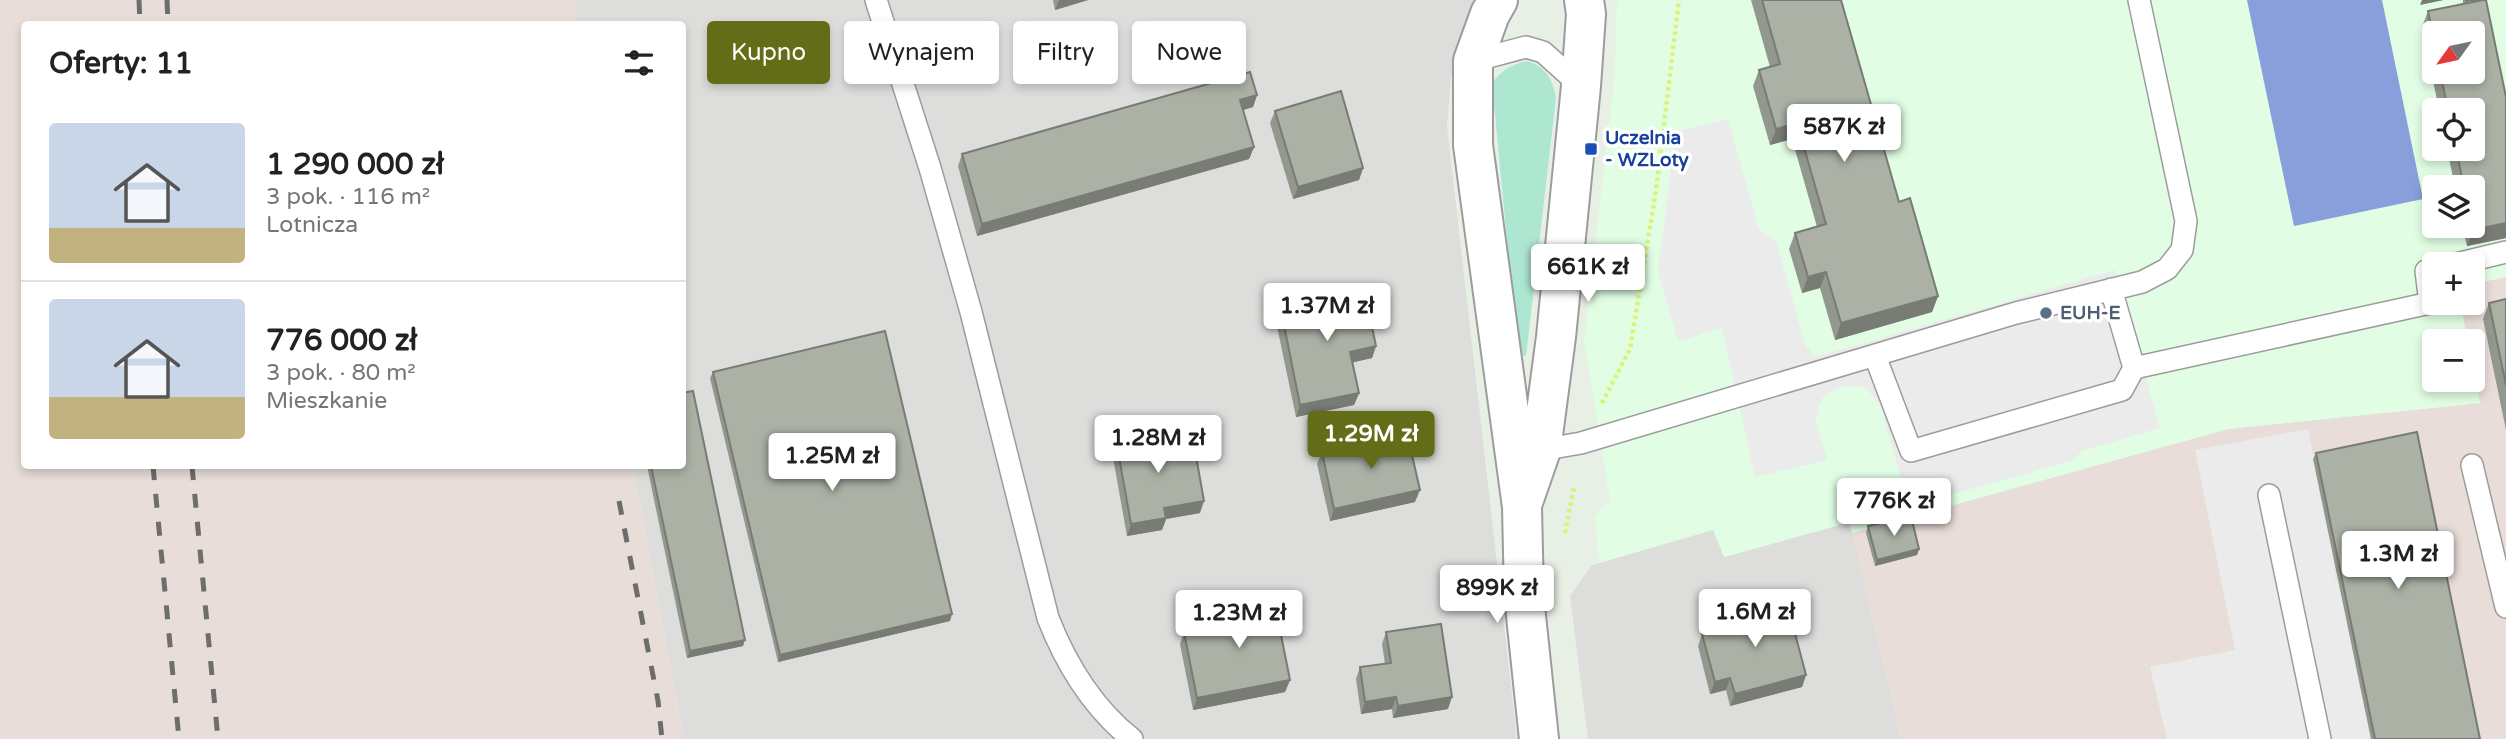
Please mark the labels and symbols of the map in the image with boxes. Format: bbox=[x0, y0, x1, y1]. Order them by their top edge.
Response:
north arrow bbox=[2422, 21, 2485, 84]
pin: 587K zł bbox=[1779, 104, 1909, 164]
place label: Uczelnia - WZLoty bbox=[1605, 127, 1690, 172]
marker: Uczelnia - WZLoty bbox=[1583, 141, 1599, 157]
pin: 661K zł bbox=[1523, 244, 1653, 304]
pin: 1.37M zł bbox=[1255, 284, 1399, 343]
place label: EUH-E bbox=[2060, 302, 2121, 324]
marker: EUH-E bbox=[2038, 305, 2054, 321]
pin: 1.29M zł bbox=[1299, 412, 1443, 471]
pin: 1.28M zł bbox=[1086, 416, 1230, 475]
pin: 1.25M zł bbox=[760, 434, 904, 493]
pin: 776K zł bbox=[1829, 478, 1959, 538]
pin: 1.3M zł bbox=[2333, 532, 2463, 591]
pin: 899K zł bbox=[1432, 566, 1562, 625]
pin: 1.23M zł bbox=[1167, 590, 1311, 650]
pin: 1.6M zł bbox=[1690, 590, 1820, 649]

